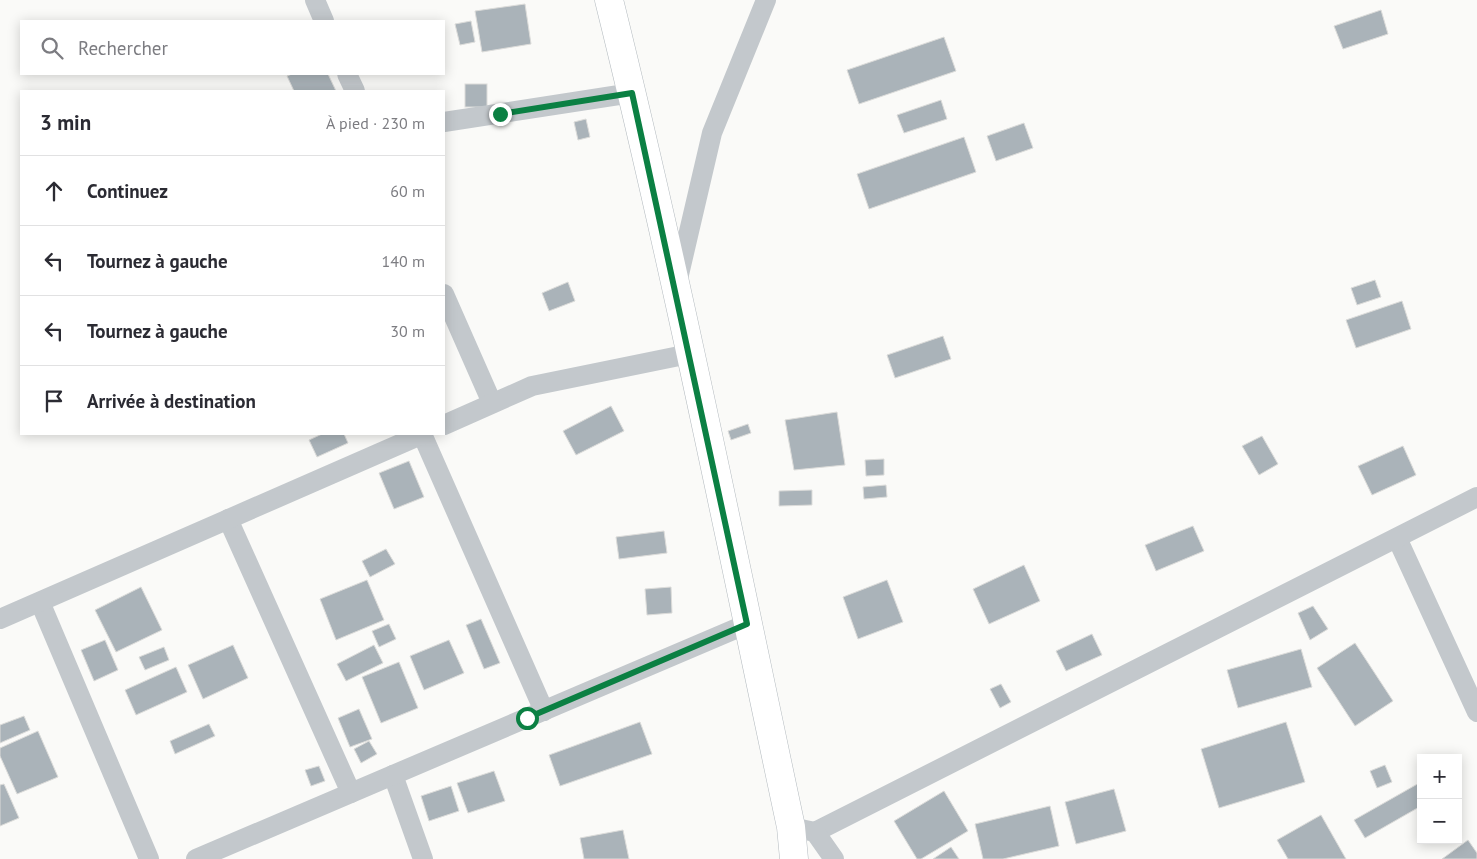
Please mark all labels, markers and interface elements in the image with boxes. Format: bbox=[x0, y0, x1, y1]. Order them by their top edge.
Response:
search box bbox=[20, 20, 445, 75]
icon: search bbox=[38, 34, 66, 62]
text: Rechercher bbox=[78, 36, 168, 60]
route end bbox=[489, 103, 512, 126]
text: 3 min bbox=[40, 109, 91, 136]
text: À pied · 230 m bbox=[326, 113, 425, 133]
icon: ahead bbox=[40, 177, 68, 205]
text: Continuez bbox=[87, 179, 168, 203]
text: 60 m bbox=[390, 181, 425, 201]
icon: left bbox=[40, 247, 68, 275]
text: Tournez à gauche bbox=[87, 249, 228, 273]
text: 140 m bbox=[382, 251, 425, 271]
icon: left bbox=[40, 317, 68, 345]
text: Tournez à gauche bbox=[87, 319, 228, 343]
text: 30 m bbox=[390, 321, 425, 341]
icon: arrive bbox=[40, 387, 68, 415]
text: Arrivée à destination bbox=[87, 389, 256, 413]
route start bbox=[516, 707, 539, 730]
map controls bbox=[1417, 754, 1462, 844]
button: + bbox=[1417, 754, 1462, 799]
button: − bbox=[1417, 799, 1462, 844]

